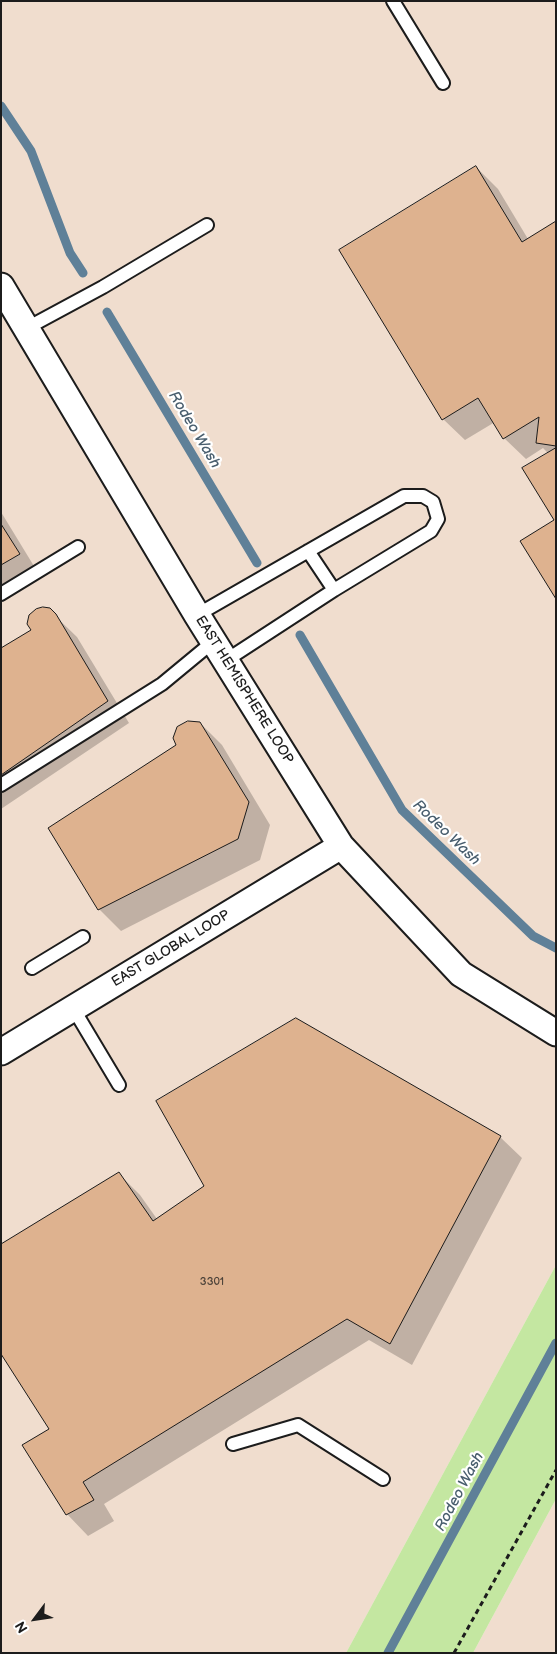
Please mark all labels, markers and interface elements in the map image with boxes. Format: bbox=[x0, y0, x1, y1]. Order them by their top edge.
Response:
water label: Rodeo Wash bbox=[164, 388, 224, 472]
street label: EAST HEMISPHERE LOOP bbox=[191, 613, 297, 767]
water label: Rodeo Wash bbox=[409, 796, 483, 870]
street label: EAST GLOBAL LOOP bbox=[109, 907, 233, 991]
house number: 3301 bbox=[200, 1275, 224, 1289]
water label: Rodeo Wash bbox=[432, 1450, 488, 1534]
north arrow bbox=[10, 1594, 60, 1644]
text: N bbox=[12, 1618, 32, 1636]

